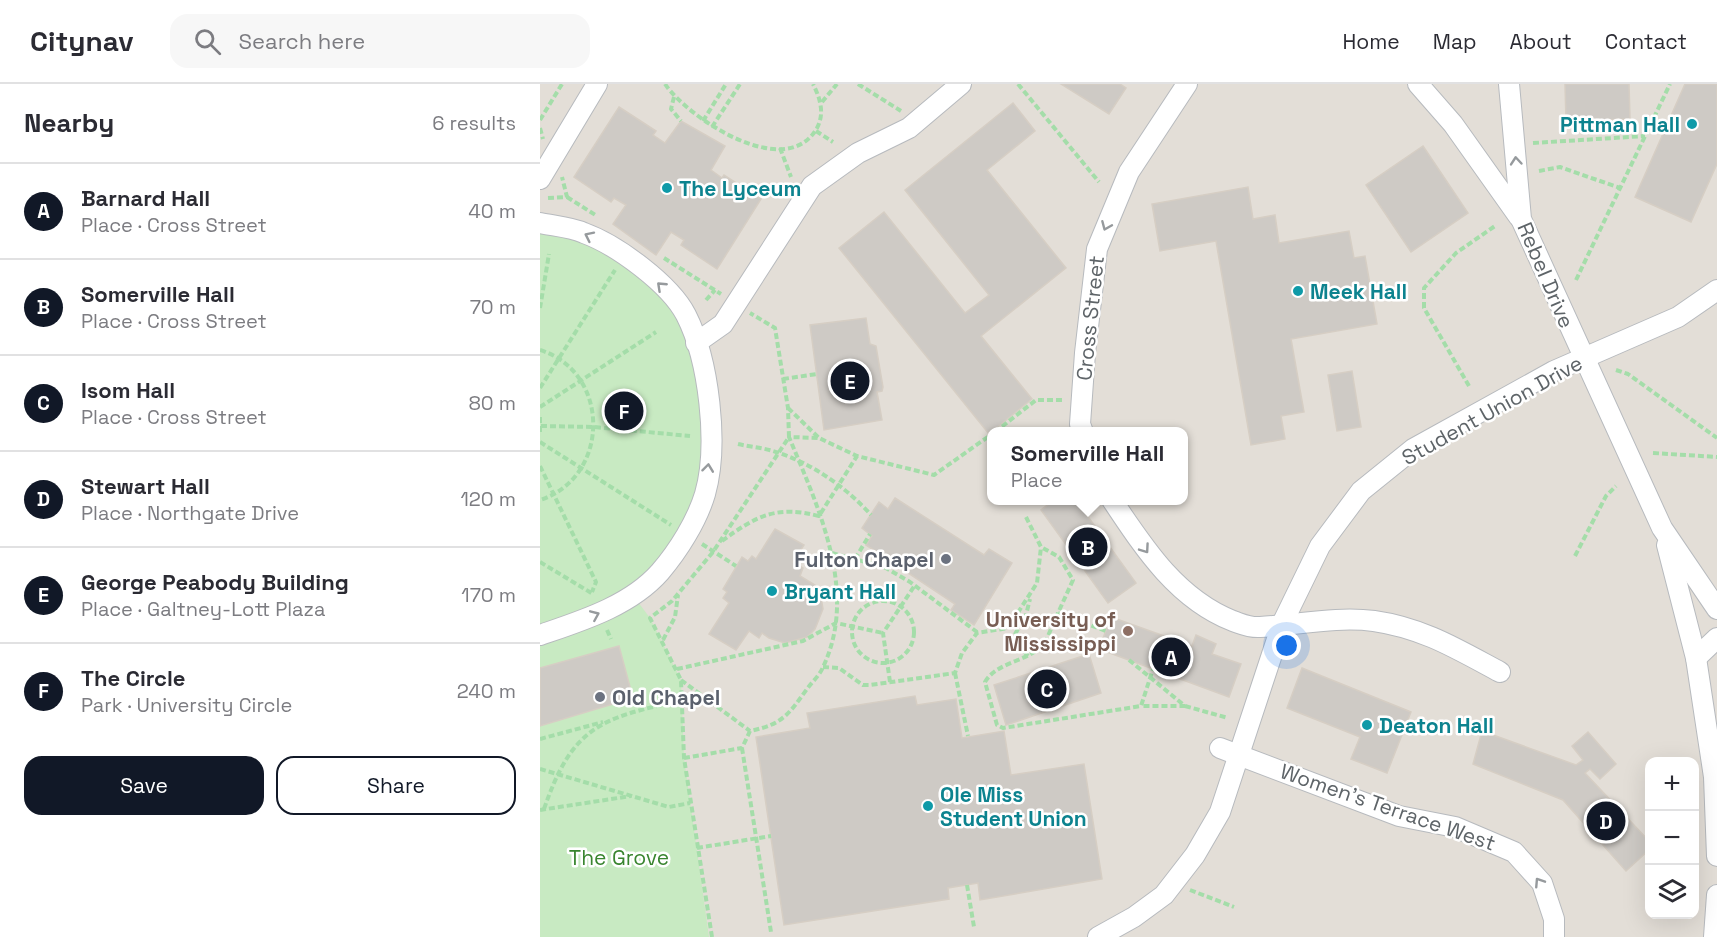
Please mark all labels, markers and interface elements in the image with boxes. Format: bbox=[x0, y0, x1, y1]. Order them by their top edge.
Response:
search box bbox=[170, 14, 590, 68]
text: Citynav bbox=[30, 23, 134, 59]
icon: search bbox=[191, 25, 224, 58]
text: Search here bbox=[239, 27, 365, 55]
text: Home bbox=[1342, 28, 1400, 55]
text: Map bbox=[1433, 28, 1477, 55]
text: About bbox=[1510, 28, 1572, 55]
text: Contact bbox=[1605, 28, 1687, 55]
text: Nearby bbox=[24, 106, 114, 140]
text: 6 results bbox=[432, 110, 516, 136]
place label: Pittman Hall bbox=[1560, 111, 1680, 138]
marker: Pittman Hall bbox=[1685, 117, 1699, 131]
one-way arrow bbox=[1510, 156, 1523, 166]
place label: The Lyceum bbox=[679, 175, 801, 202]
marker: The Lyceum bbox=[660, 181, 674, 195]
text: Barnard Hall bbox=[81, 184, 210, 212]
text: A bbox=[37, 198, 50, 224]
text: 40 m bbox=[468, 198, 516, 224]
text: Place · Cross Street bbox=[81, 212, 267, 238]
street label: Rebel Drive bbox=[1512, 218, 1580, 332]
one-way arrow bbox=[1102, 220, 1114, 231]
one-way arrow bbox=[585, 231, 596, 243]
street label: Cross Street bbox=[1070, 254, 1110, 382]
place label: Meek Hall bbox=[1310, 278, 1407, 305]
text: Somerville Hall bbox=[81, 280, 235, 308]
one-way arrow bbox=[657, 282, 667, 293]
marker: Meek Hall bbox=[1291, 284, 1305, 298]
text: B bbox=[37, 294, 50, 320]
text: 70 m bbox=[470, 294, 516, 320]
text: Place · Cross Street bbox=[81, 308, 267, 334]
street label: Student Union Drive bbox=[1397, 349, 1587, 471]
pin: E bbox=[830, 358, 870, 404]
text: Isom Hall bbox=[81, 376, 175, 404]
pin: F bbox=[604, 388, 644, 434]
text: C bbox=[37, 390, 50, 416]
text: 80 m bbox=[468, 390, 516, 416]
text: Place · Cross Street bbox=[81, 404, 267, 430]
popup bbox=[987, 427, 1188, 505]
text: Somerville Hall bbox=[1011, 439, 1164, 467]
one-way arrow bbox=[702, 463, 714, 473]
text: Place bbox=[1011, 467, 1063, 493]
text: Stewart Hall bbox=[81, 472, 210, 500]
text: D bbox=[37, 486, 50, 512]
text: 120 m bbox=[460, 486, 516, 512]
text: Place · Northgate Drive bbox=[81, 500, 299, 526]
pin: B bbox=[1068, 524, 1108, 570]
one-way arrow bbox=[1138, 542, 1149, 553]
place label: Fulton Chapel bbox=[794, 546, 934, 573]
marker: Fulton Chapel bbox=[939, 552, 953, 566]
text: George Peabody Building bbox=[81, 568, 349, 596]
place label: Bryant Hall bbox=[784, 578, 896, 605]
text: E bbox=[38, 582, 49, 608]
text: 170 m bbox=[461, 582, 516, 608]
marker: Bryant Hall bbox=[765, 584, 779, 598]
text: Place · Galtney-Lott Plaza bbox=[81, 596, 325, 622]
place label: University of Mississippi bbox=[986, 606, 1116, 657]
one-way arrow bbox=[589, 611, 600, 623]
marker: University of Mississippi bbox=[1121, 624, 1135, 638]
your location bbox=[1272, 631, 1301, 660]
pin: A bbox=[1152, 634, 1190, 680]
text: The Circle bbox=[81, 664, 186, 692]
pin: C bbox=[1028, 666, 1066, 712]
text: F bbox=[38, 678, 49, 704]
text: 240 m bbox=[457, 678, 516, 704]
place label: Old Chapel bbox=[612, 684, 720, 711]
marker: Old Chapel bbox=[593, 690, 607, 704]
text: Park · University Circle bbox=[81, 692, 292, 718]
place label: Deaton Hall bbox=[1379, 712, 1494, 739]
marker: Deaton Hall bbox=[1360, 718, 1374, 732]
button: Save bbox=[24, 756, 264, 815]
button: Share bbox=[276, 756, 516, 815]
street label: Women's Terrace West bbox=[1277, 757, 1499, 857]
map controls bbox=[1645, 757, 1699, 919]
button: + bbox=[1645, 757, 1699, 811]
place label: Ole Miss Student Union bbox=[940, 781, 1087, 832]
pin: D bbox=[1586, 798, 1626, 844]
marker: Ole Miss Student Union bbox=[921, 799, 935, 813]
button: − bbox=[1645, 811, 1699, 865]
park label: The Grove bbox=[569, 844, 669, 871]
button: layers bbox=[1645, 865, 1699, 919]
one-way arrow bbox=[1534, 878, 1546, 888]

